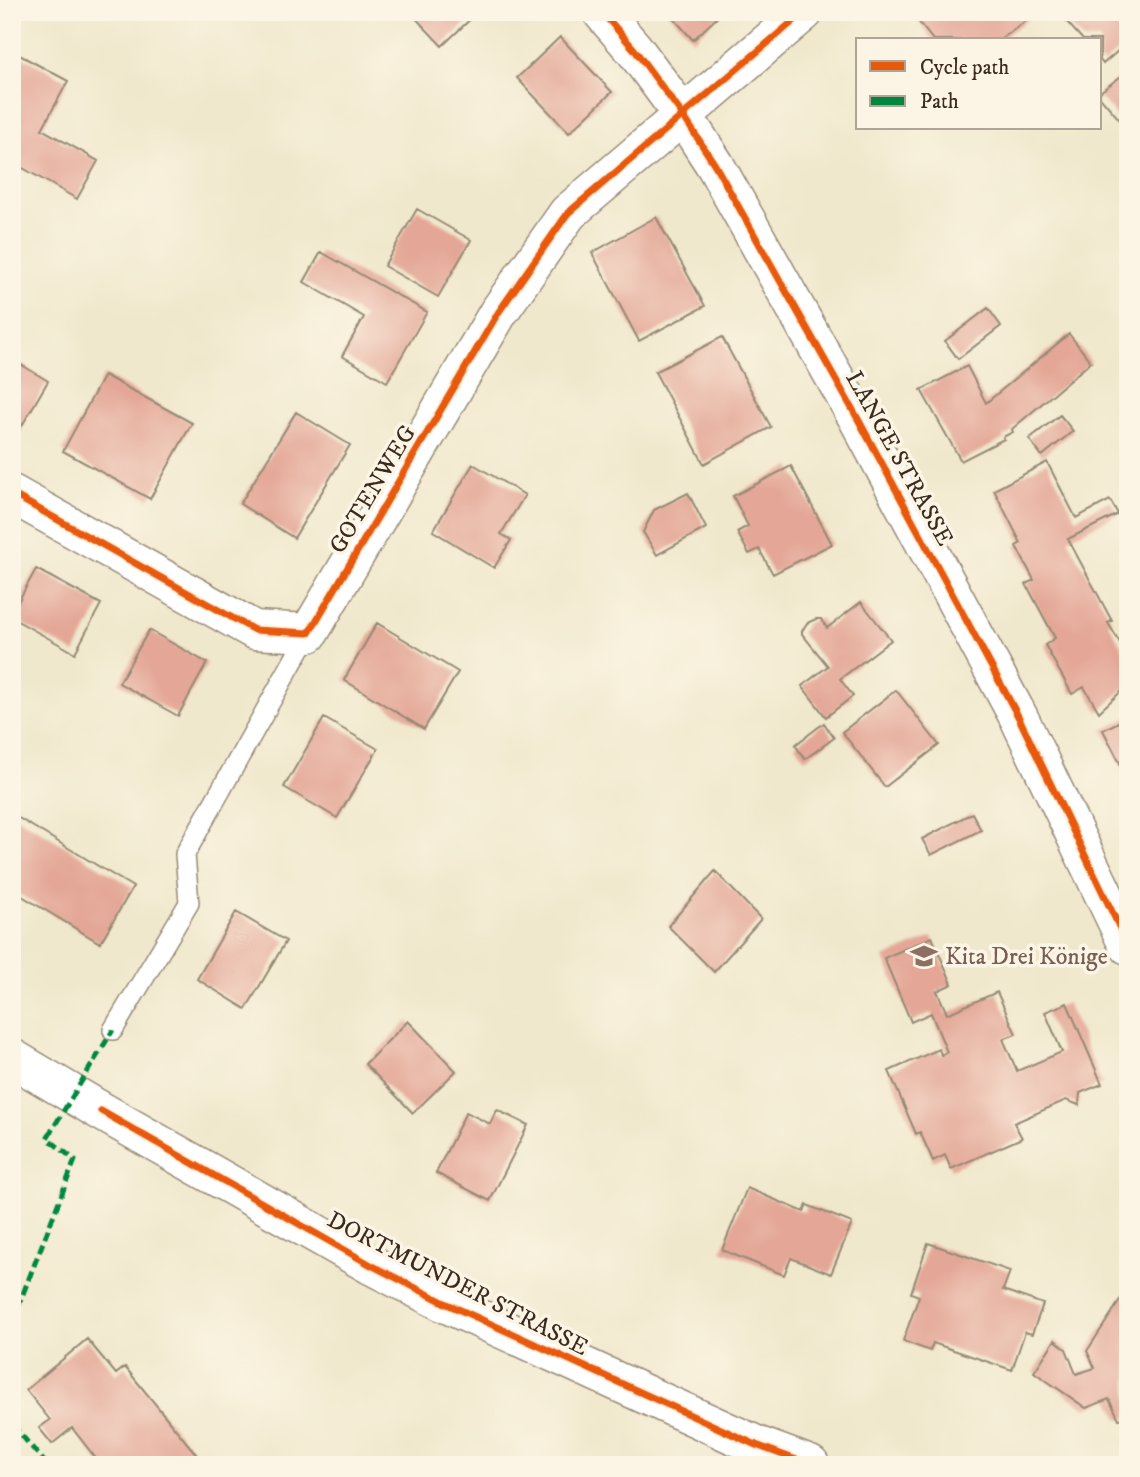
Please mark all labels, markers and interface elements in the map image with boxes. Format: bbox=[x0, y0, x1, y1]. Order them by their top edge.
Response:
legend bbox=[856, 38, 1102, 130]
text: Cycle path bbox=[920, 55, 1009, 81]
text: Path bbox=[920, 89, 959, 115]
street label: LANGE STRASSE bbox=[839, 366, 960, 551]
street label: GOTENWEG bbox=[323, 420, 423, 559]
school or university icon: Kita Drei Könige bbox=[909, 941, 939, 971]
place label: Kita Drei Könige bbox=[945, 942, 1108, 972]
street label: DORTMUNDER STRASSE bbox=[322, 1205, 593, 1363]

